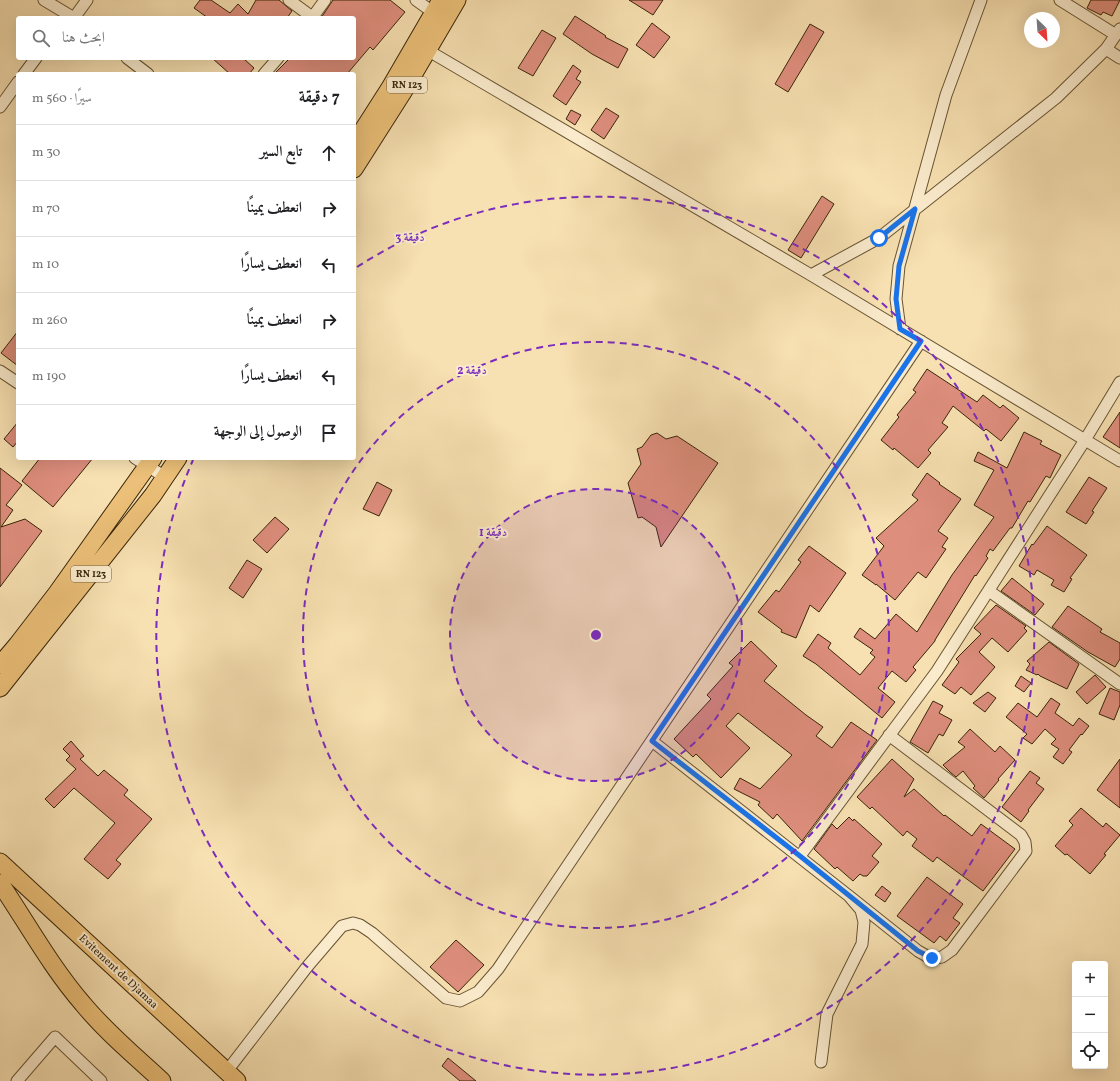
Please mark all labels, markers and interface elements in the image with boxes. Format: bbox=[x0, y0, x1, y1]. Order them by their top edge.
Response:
north arrow bbox=[1024, 12, 1060, 48]
search box bbox=[16, 16, 356, 60]
icon: search bbox=[30, 27, 52, 49]
text: ابحث هنا bbox=[62, 28, 105, 49]
road number: RN 123 bbox=[387, 77, 427, 93]
text: 7 دقيقة bbox=[299, 86, 340, 109]
text: سيرًا · 560 m bbox=[32, 90, 92, 108]
text: تابع السير bbox=[260, 142, 302, 163]
icon: ahead bbox=[318, 142, 340, 164]
text: 30 m bbox=[32, 144, 60, 162]
text: انعطف يمينًا bbox=[247, 198, 302, 219]
icon: right bbox=[318, 198, 340, 220]
text: 70 m bbox=[32, 200, 60, 218]
route start bbox=[870, 229, 888, 247]
text: 3 دقيقة bbox=[395, 230, 425, 246]
text: انعطف يسارًا bbox=[241, 254, 302, 275]
icon: left bbox=[318, 254, 340, 276]
text: 10 m bbox=[32, 256, 59, 274]
text: انعطف يمينًا bbox=[247, 310, 302, 331]
icon: right bbox=[318, 310, 340, 332]
text: 260 m bbox=[32, 312, 68, 330]
text: 2 دقيقة bbox=[457, 363, 487, 379]
text: انعطف يسارًا bbox=[241, 366, 302, 387]
icon: left bbox=[318, 366, 340, 388]
text: 190 m bbox=[32, 368, 66, 386]
text: الوصول إلى الوجهة bbox=[214, 422, 302, 443]
icon: arrive bbox=[318, 422, 340, 444]
text: 1 دقيقة bbox=[479, 525, 507, 541]
road number: RN 123 bbox=[71, 566, 111, 582]
centre of rings bbox=[589, 628, 603, 642]
street label: Evitement de Djamaa bbox=[75, 931, 161, 1013]
route end bbox=[923, 949, 941, 967]
map controls bbox=[1072, 961, 1108, 1069]
button: + bbox=[1072, 961, 1108, 997]
button: − bbox=[1072, 997, 1108, 1033]
button: locate bbox=[1072, 1033, 1108, 1069]

